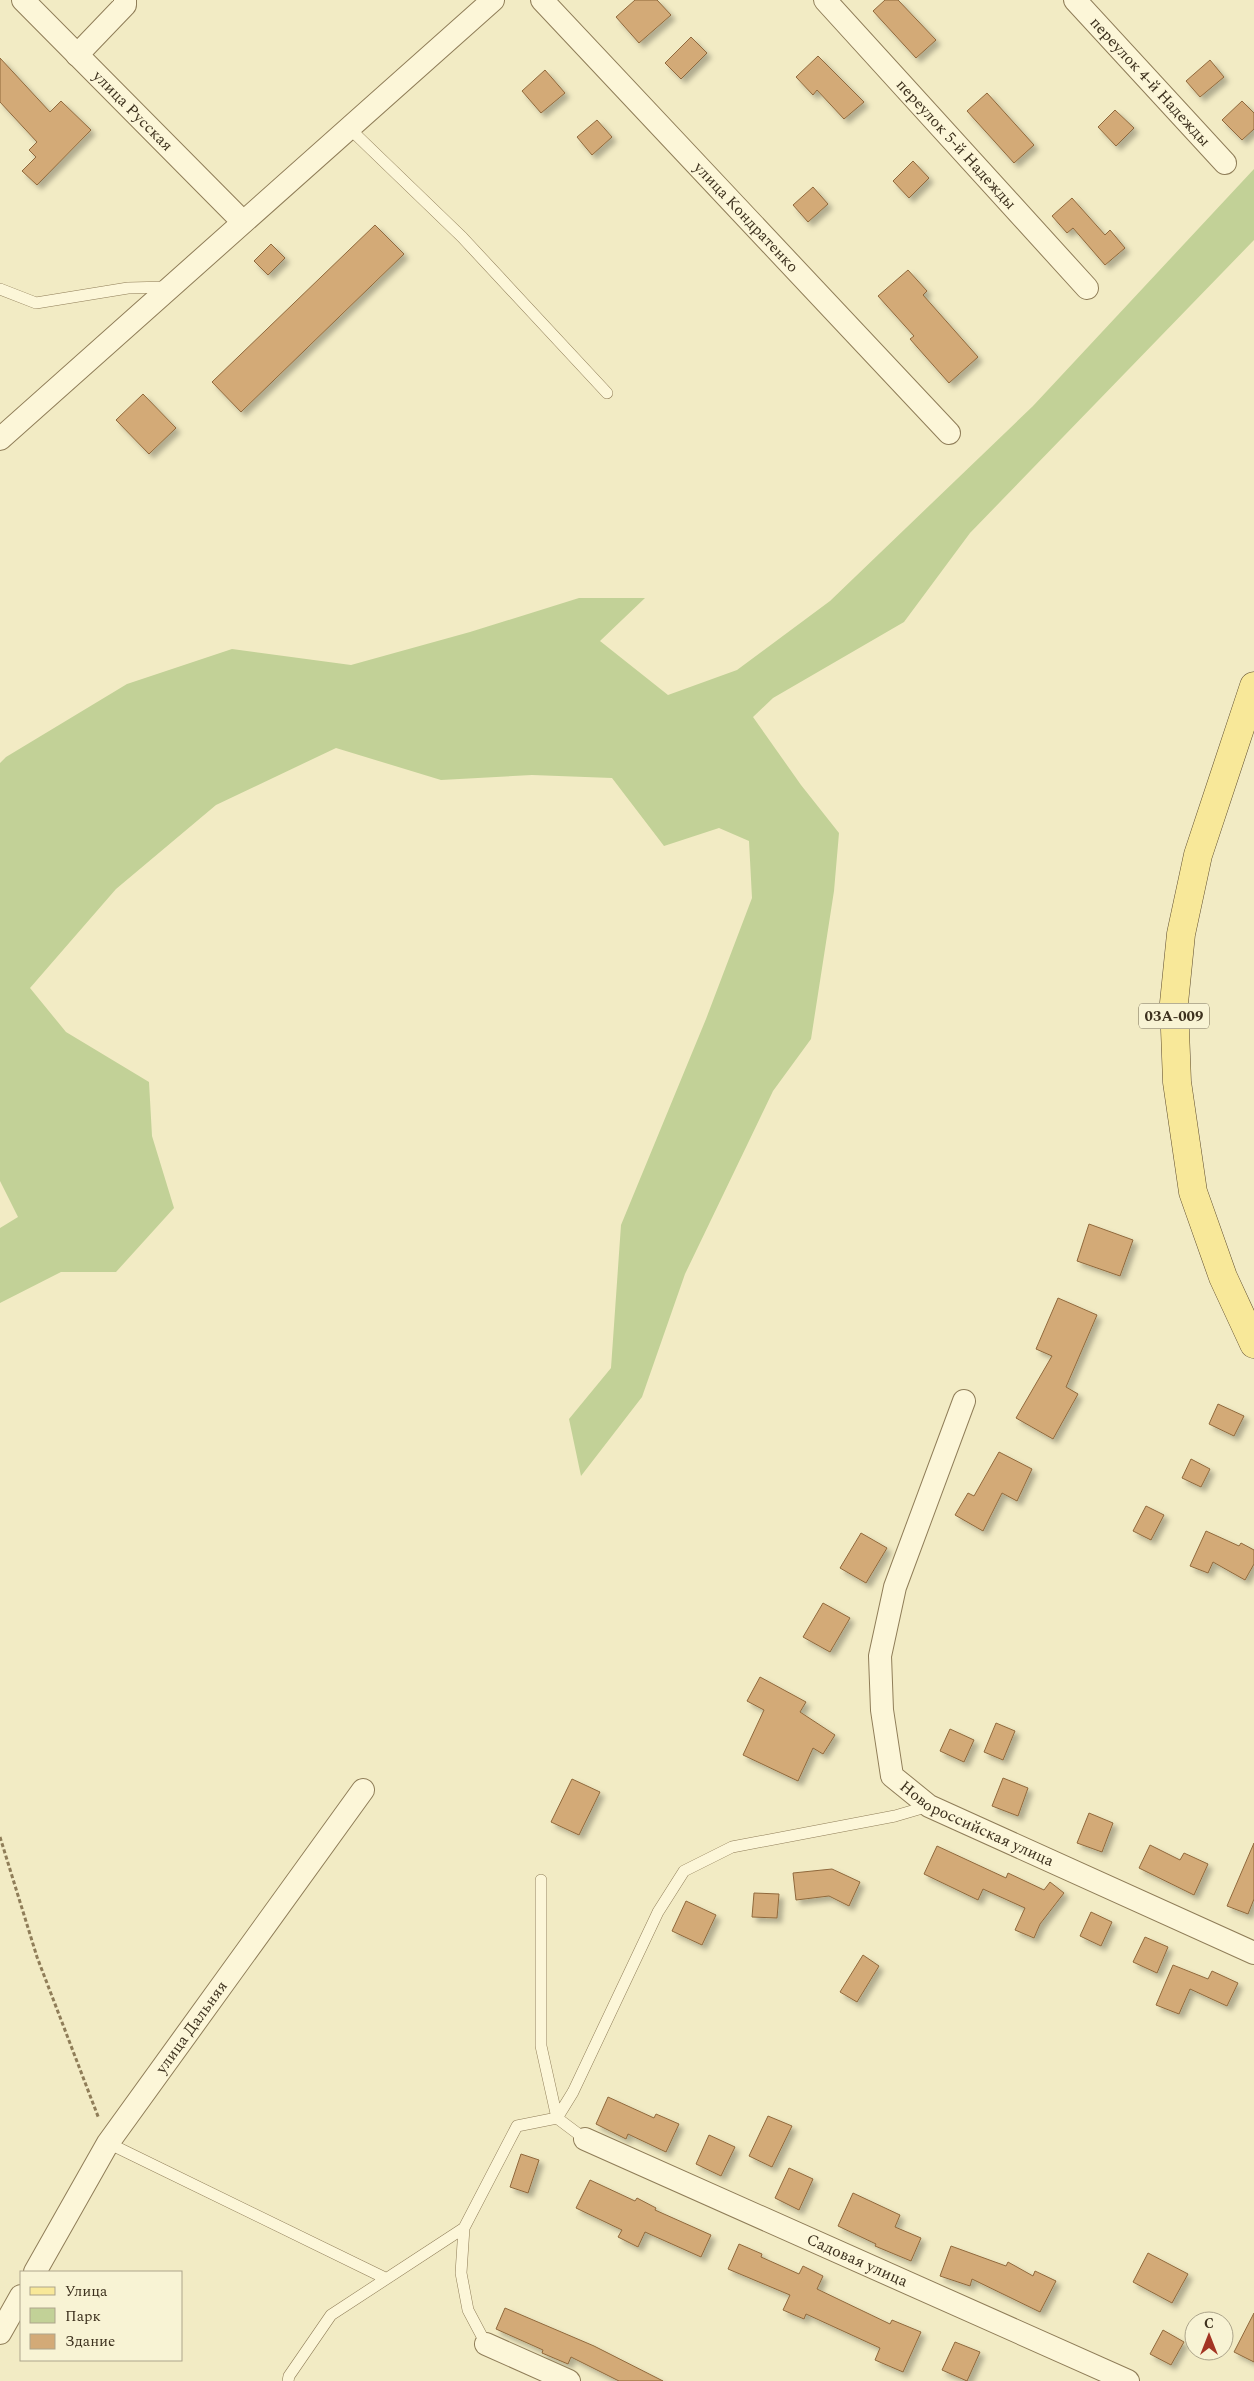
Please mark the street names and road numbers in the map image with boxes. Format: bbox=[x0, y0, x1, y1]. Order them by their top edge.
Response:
street label: переулок 4-й Надежды bbox=[1084, 11, 1216, 152]
street label: улица Русская bbox=[86, 64, 179, 157]
street label: переулок 5-й Надежды bbox=[890, 74, 1022, 215]
street label: улица Кондратенко bbox=[687, 156, 804, 278]
road number: 03А-009 bbox=[1139, 1004, 1209, 1028]
street label: Новороссийская улица bbox=[894, 1775, 1058, 1873]
street label: улица Дальняя bbox=[149, 1976, 233, 2080]
street label: Садовая улица bbox=[803, 2227, 912, 2293]

